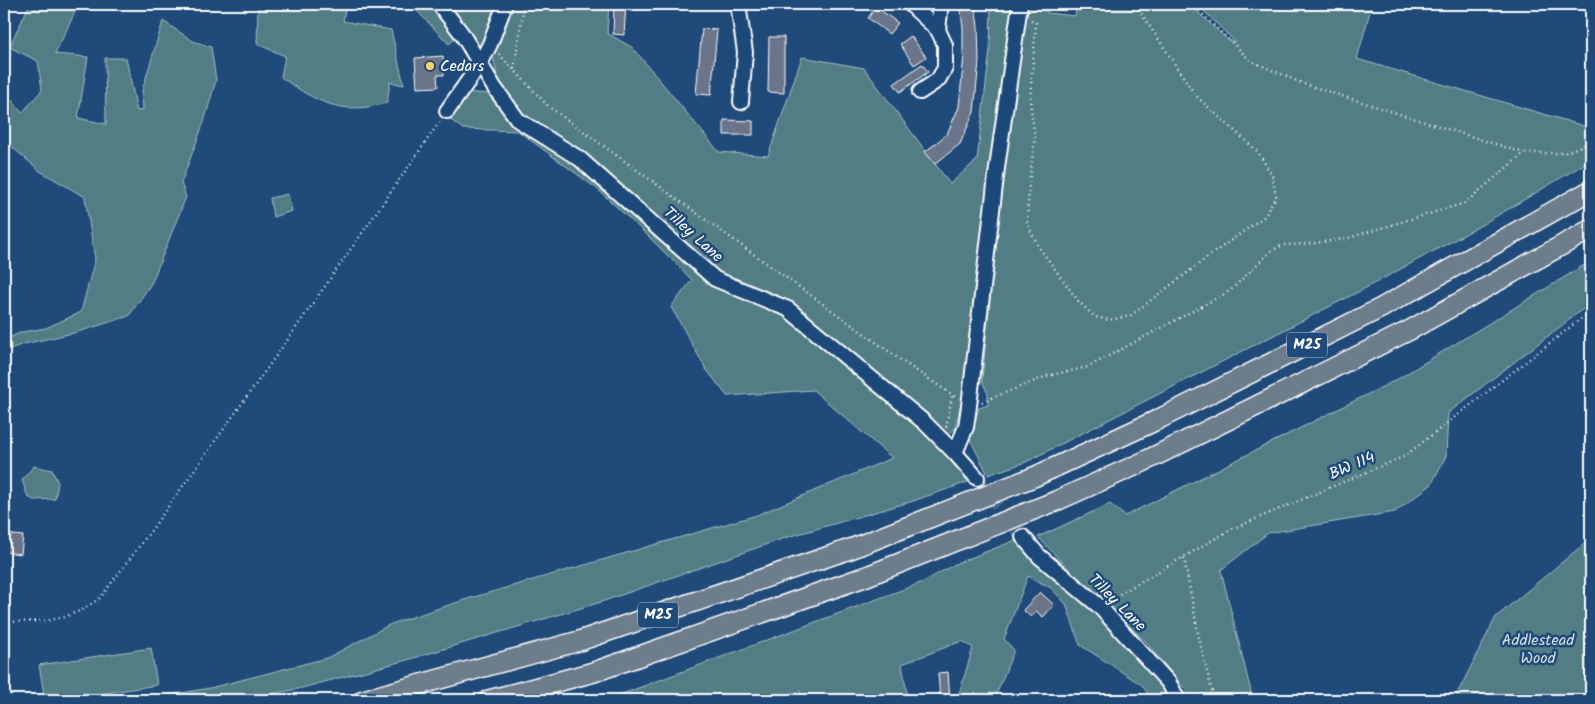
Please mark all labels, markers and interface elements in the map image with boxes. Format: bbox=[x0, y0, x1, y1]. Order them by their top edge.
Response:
place label: Cedars bbox=[440, 54, 485, 79]
marker: Cedars bbox=[424, 60, 436, 72]
street label: Tilley Lane bbox=[657, 201, 729, 269]
road number: M25 bbox=[1287, 332, 1327, 358]
street label: BW 114 bbox=[1325, 445, 1379, 487]
street label: Tilley Lane bbox=[1082, 568, 1152, 638]
road number: M25 bbox=[638, 602, 678, 628]
park label: Addlestead Wood bbox=[1502, 628, 1575, 671]

